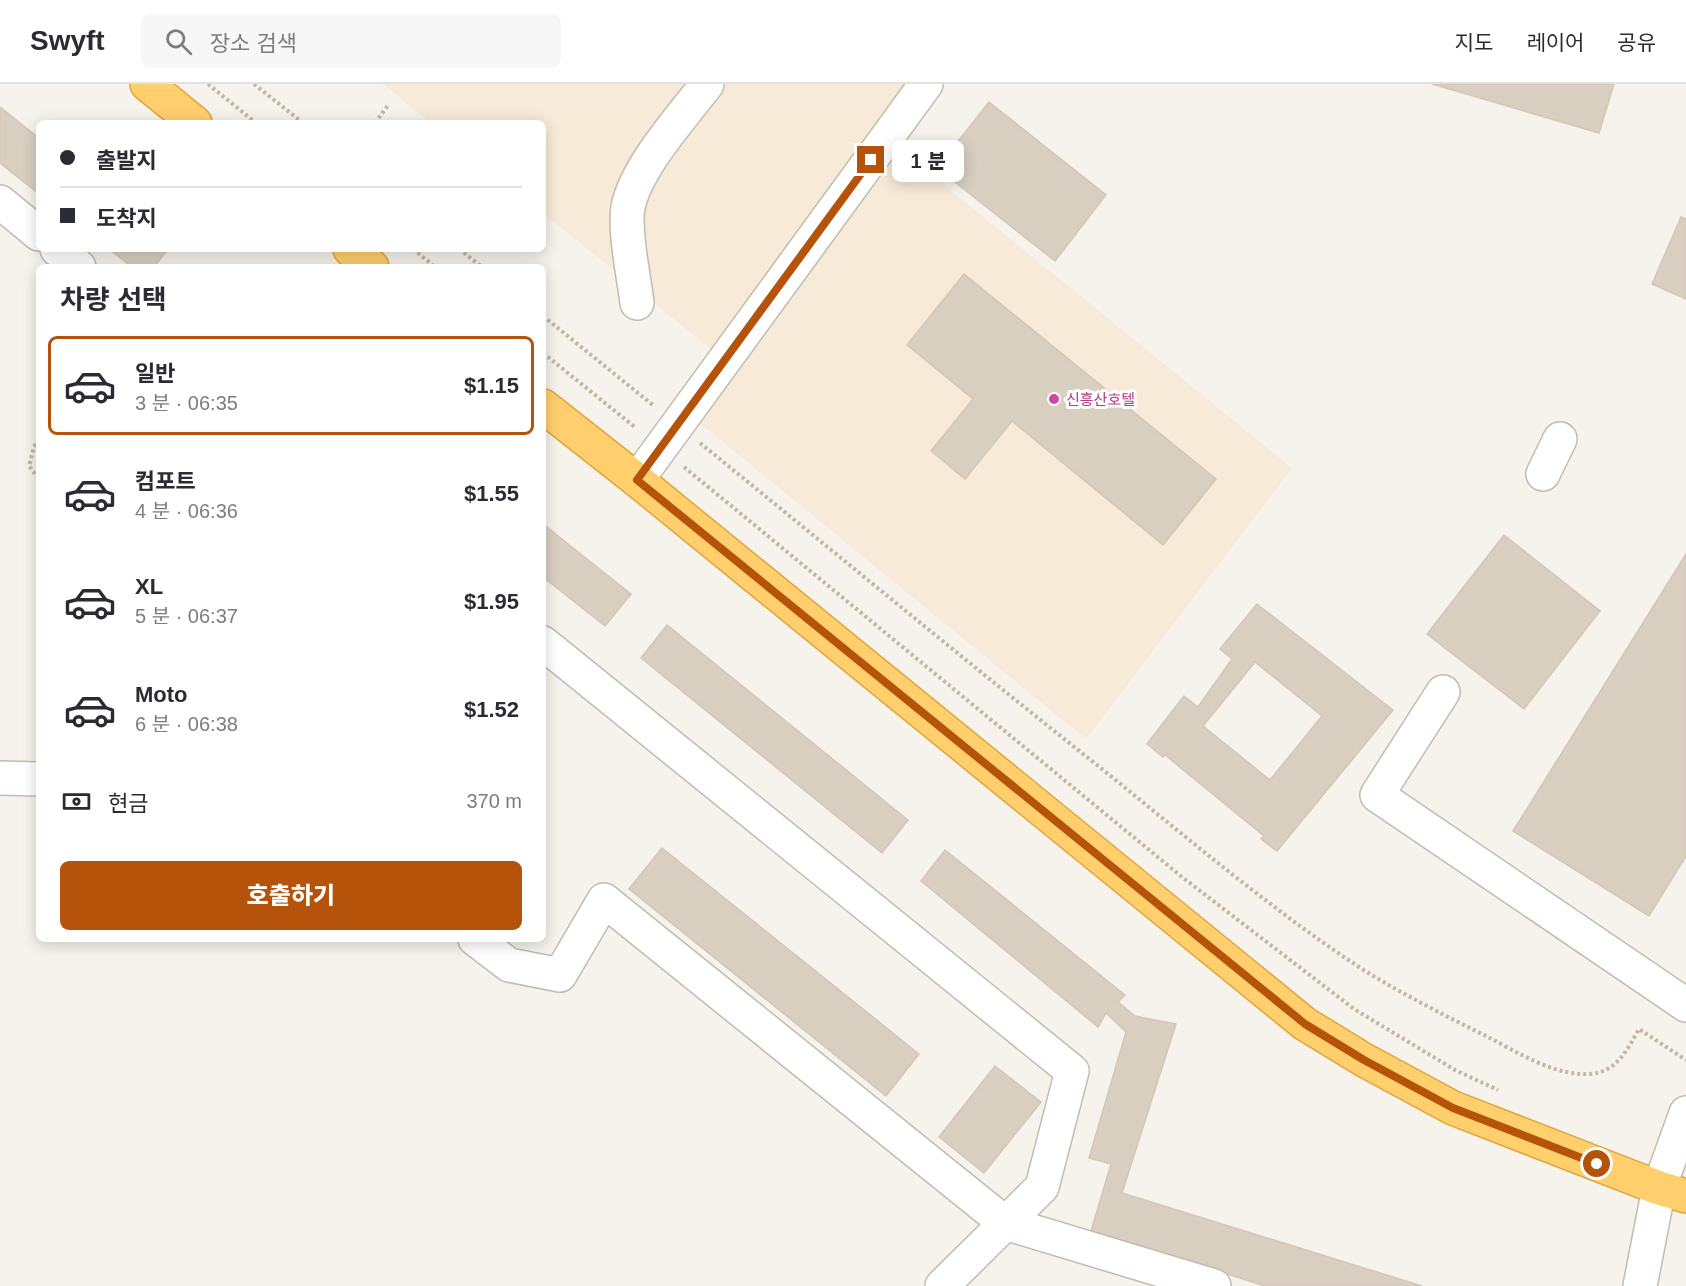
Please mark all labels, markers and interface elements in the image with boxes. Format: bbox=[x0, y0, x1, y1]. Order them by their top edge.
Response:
search box bbox=[141, 14, 561, 68]
text: Swyft bbox=[30, 25, 105, 56]
icon: search bbox=[162, 25, 195, 58]
text: 장소 검색 bbox=[210, 31, 297, 56]
text: 지도 bbox=[1455, 31, 1493, 54]
text: 레이어 bbox=[1526, 31, 1584, 54]
text: 공유 bbox=[1617, 31, 1656, 54]
callout: 1 분 bbox=[892, 139, 964, 181]
route end bbox=[857, 146, 884, 173]
text: 출발지 bbox=[96, 148, 157, 173]
text: 1 분 bbox=[910, 150, 946, 172]
text: 도착지 bbox=[96, 206, 157, 231]
text: 차량 선택 bbox=[60, 285, 167, 315]
icon: car bbox=[63, 359, 117, 413]
text: 일반 bbox=[135, 361, 175, 386]
text: $1.15 bbox=[464, 373, 519, 398]
place label: 신흥산호텔 bbox=[1066, 391, 1135, 408]
text: 3 분 · 06:35 bbox=[135, 392, 238, 414]
marker: 신흥산호텔 bbox=[1047, 392, 1061, 406]
icon: car bbox=[63, 467, 117, 521]
text: 컴포트 bbox=[135, 469, 196, 494]
text: $1.55 bbox=[464, 481, 519, 506]
text: 4 분 · 06:36 bbox=[135, 500, 238, 522]
text: XL bbox=[135, 574, 163, 599]
icon: car bbox=[63, 575, 117, 629]
text: $1.95 bbox=[464, 589, 519, 614]
text: 5 분 · 06:37 bbox=[135, 605, 238, 627]
text: Moto bbox=[135, 682, 188, 707]
icon: car bbox=[63, 683, 117, 737]
text: $1.52 bbox=[464, 697, 519, 722]
text: 6 분 · 06:38 bbox=[135, 713, 238, 735]
icon: cash bbox=[60, 785, 93, 818]
text: 370 m bbox=[466, 790, 522, 812]
text: 현금 bbox=[108, 791, 148, 816]
button: 호출하기 bbox=[60, 861, 522, 930]
route start bbox=[1583, 1150, 1610, 1177]

